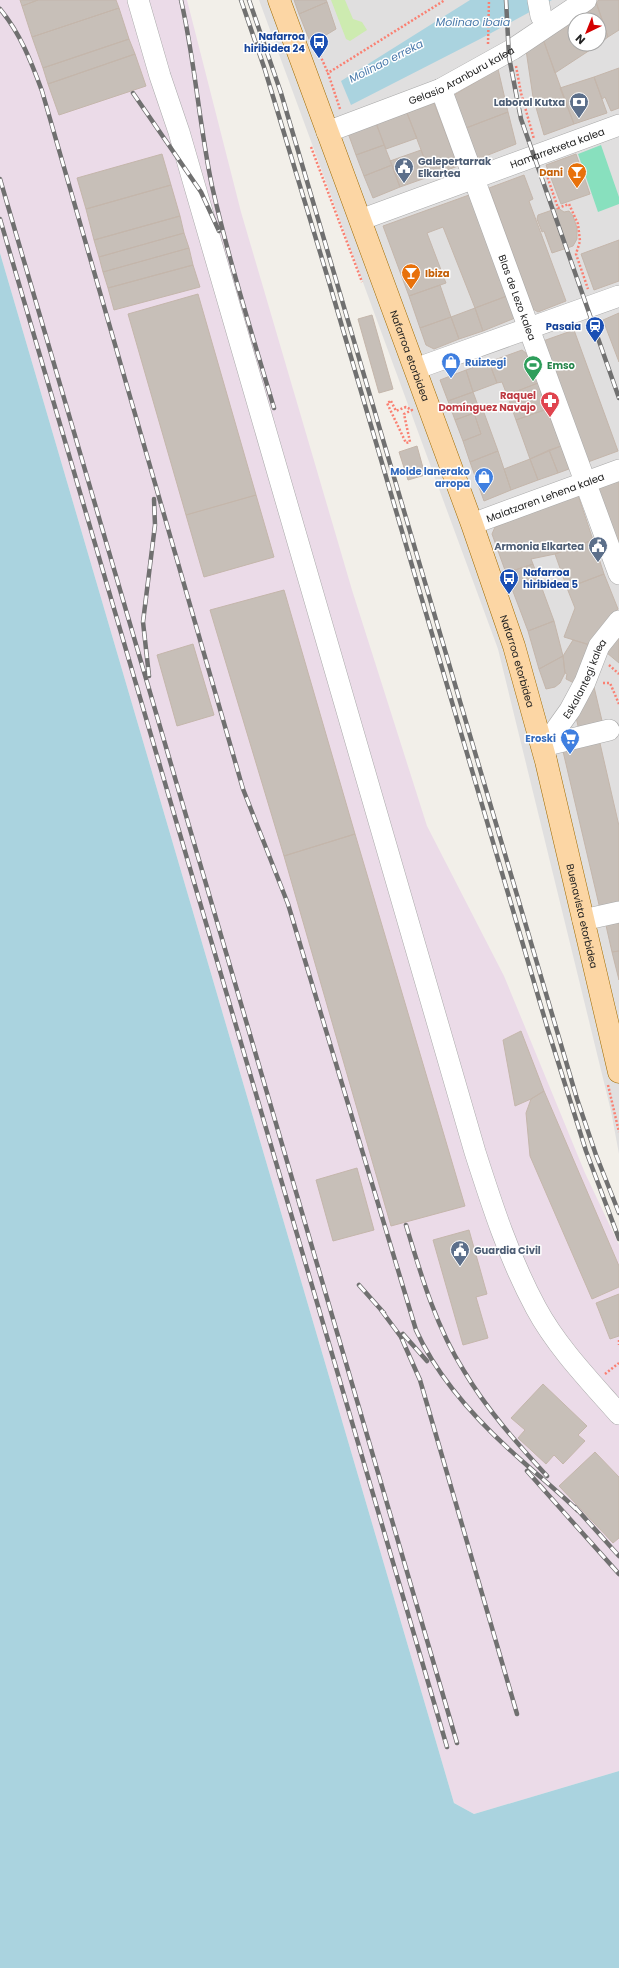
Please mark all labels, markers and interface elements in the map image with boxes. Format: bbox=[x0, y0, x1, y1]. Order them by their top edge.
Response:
north arrow bbox=[567, 12, 607, 52]
water label: Molinao ibaia bbox=[436, 14, 511, 30]
place label: Nafarroa hiribidea 24 bbox=[244, 29, 305, 56]
bus stop icon: Nafarroa hiribidea 24 bbox=[308, 31, 330, 59]
text: N bbox=[572, 31, 589, 48]
water label: Molinao erreka bbox=[346, 35, 427, 87]
street label: Gelasio Aranburu kalea bbox=[406, 42, 517, 108]
bank icon: Laboral Kutxa bbox=[568, 91, 590, 119]
place label: Laboral Kutxa bbox=[494, 95, 565, 110]
street label: Hamarretxeta kalea bbox=[508, 124, 606, 172]
place label: Galepertarrak Elkartea bbox=[418, 154, 492, 181]
public building icon: Galepertarrak Elkartea bbox=[393, 156, 415, 184]
bar icon: Dani bbox=[566, 161, 588, 189]
place label: Dani bbox=[539, 165, 563, 180]
street label: Blas de Lezo kalea bbox=[495, 252, 540, 342]
bar icon: Ibiza bbox=[400, 262, 422, 290]
place label: Ibiza bbox=[425, 266, 450, 281]
street label: Nafarroa etorbidea bbox=[386, 308, 434, 403]
station icon: Pasaia bbox=[584, 315, 606, 343]
place label: Pasaia bbox=[546, 319, 581, 334]
shop icon: Ruiztegi bbox=[440, 351, 462, 379]
sports icon: Emso bbox=[522, 354, 544, 382]
place label: Ruiztegi bbox=[465, 355, 506, 370]
place label: Emso bbox=[547, 358, 576, 373]
place label: Raquel Domínguez Navajo bbox=[438, 388, 537, 415]
pharmacy icon: Raquel Domínguez Navajo bbox=[539, 390, 561, 418]
place label: Molde lanerako arropa bbox=[390, 464, 471, 491]
shop icon: Molde lanerako arropa bbox=[473, 466, 495, 494]
street label: Maiatzaren Lehena kalea bbox=[484, 469, 606, 526]
public building icon: Armonia Elkartea bbox=[587, 535, 609, 563]
place label: Armonia Elkartea bbox=[494, 539, 584, 554]
place label: Nafarroa hiribidea 5 bbox=[523, 565, 579, 592]
bus stop icon: Nafarroa hiribidea 5 bbox=[498, 567, 520, 595]
street label: Nafarroa etorbidea bbox=[496, 613, 538, 709]
street label: Eskalantegi kalea bbox=[559, 635, 610, 722]
supermarket icon: Eroski bbox=[559, 727, 581, 755]
place label: Eroski bbox=[525, 731, 556, 746]
street label: Buenavista etorbidea bbox=[563, 862, 602, 970]
public building icon: Guardia Civil bbox=[449, 1239, 471, 1267]
place label: Guardia Civil bbox=[474, 1243, 541, 1258]

